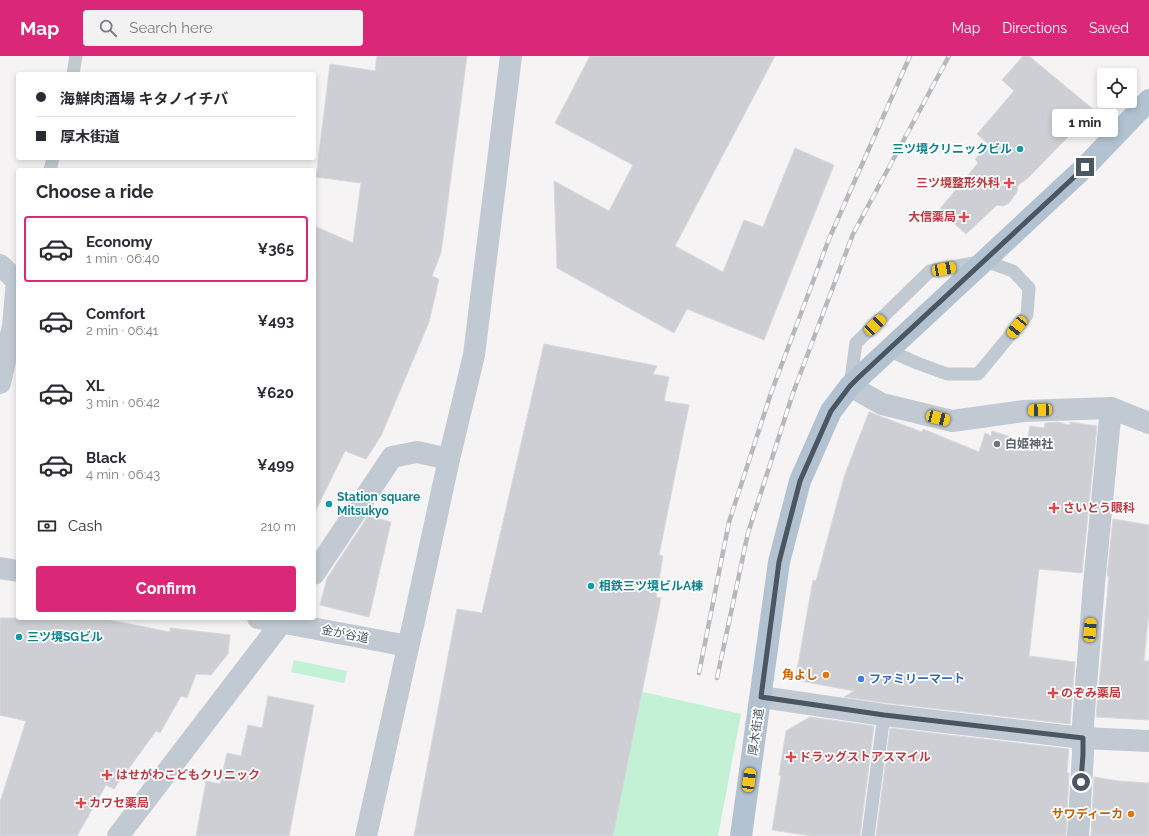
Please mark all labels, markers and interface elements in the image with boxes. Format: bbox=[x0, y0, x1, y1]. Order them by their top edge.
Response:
search box bbox=[83, 10, 363, 46]
text: Map bbox=[20, 17, 59, 39]
icon: search bbox=[97, 17, 119, 39]
text: Search here bbox=[129, 19, 213, 37]
text: Map bbox=[952, 20, 980, 36]
text: Directions bbox=[1002, 20, 1067, 36]
text: Saved bbox=[1089, 20, 1129, 36]
map controls bbox=[1097, 68, 1137, 108]
button: locate bbox=[1097, 68, 1137, 108]
text: 海鮮肉酒場 キタノイチバ bbox=[60, 90, 228, 108]
callout: 1 min bbox=[1052, 109, 1118, 137]
text: 1 min bbox=[1069, 115, 1101, 130]
text: 厚木街道 bbox=[60, 128, 120, 146]
place label: 三ツ境クリニックビル bbox=[892, 142, 1012, 156]
marker: 三ツ境クリニックビル bbox=[1015, 144, 1025, 154]
route end bbox=[1076, 158, 1094, 176]
place label: 三ツ境整形外科 bbox=[916, 176, 1000, 190]
marker: 三ツ境整形外科 bbox=[1003, 177, 1015, 189]
text: Choose a ride bbox=[36, 181, 154, 202]
place label: 大信薬局 bbox=[908, 210, 956, 224]
marker: 大信薬局 bbox=[959, 212, 969, 222]
icon: car bbox=[38, 231, 74, 267]
text: Economy bbox=[86, 233, 153, 251]
text: ¥365 bbox=[258, 240, 294, 258]
text: 1 min · 06:40 bbox=[86, 251, 160, 266]
car bbox=[931, 261, 957, 277]
icon: car bbox=[38, 303, 74, 339]
text: Comfort bbox=[86, 305, 145, 323]
text: ¥493 bbox=[258, 312, 294, 330]
car bbox=[862, 312, 888, 338]
car bbox=[1005, 314, 1029, 340]
text: 2 min · 06:41 bbox=[86, 323, 158, 338]
icon: car bbox=[38, 375, 74, 411]
text: XL bbox=[86, 377, 104, 395]
text: ¥620 bbox=[257, 384, 294, 402]
text: 3 min · 06:42 bbox=[86, 395, 160, 410]
car bbox=[1028, 404, 1052, 416]
car bbox=[925, 409, 951, 427]
place label: 白姫神社 bbox=[1005, 437, 1053, 451]
marker: 白姫神社 bbox=[992, 439, 1002, 449]
icon: car bbox=[38, 447, 74, 483]
text: Black bbox=[86, 449, 126, 467]
text: ¥499 bbox=[257, 456, 294, 474]
text: 4 min · 06:43 bbox=[86, 467, 160, 482]
place label: Station square Mitsukyo bbox=[337, 490, 420, 518]
marker: Station square Mitsukyo bbox=[324, 499, 334, 509]
place label: さいとう眼科 bbox=[1063, 501, 1135, 515]
marker: さいとう眼科 bbox=[1048, 502, 1060, 514]
icon: cash bbox=[36, 515, 58, 537]
text: Cash bbox=[68, 517, 102, 535]
text: 210 m bbox=[260, 519, 296, 534]
button: Confirm bbox=[36, 566, 296, 612]
place label: 相鉄三ツ境ビルA棟 bbox=[599, 579, 703, 593]
marker: 相鉄三ツ境ビルA棟 bbox=[586, 581, 596, 591]
car bbox=[1083, 618, 1097, 642]
street label: 金が谷道 bbox=[320, 623, 370, 645]
place label: 三ツ境SGビル bbox=[27, 630, 103, 644]
marker: 三ツ境SGビル bbox=[14, 632, 24, 642]
place label: 角よし bbox=[782, 668, 818, 682]
marker: 角よし bbox=[821, 670, 831, 680]
place label: ファミリーマート bbox=[869, 672, 965, 686]
marker: ファミリーマート bbox=[856, 674, 866, 684]
place label: のぞみ薬局 bbox=[1061, 686, 1121, 700]
marker: のぞみ薬局 bbox=[1048, 688, 1058, 698]
street label: 厚木街道 bbox=[746, 707, 766, 757]
place label: ドラッグストアスマイル bbox=[799, 750, 931, 764]
marker: ドラッグストアスマイル bbox=[786, 752, 796, 762]
car bbox=[741, 767, 757, 793]
place label: はせがわこどもクリニック bbox=[116, 768, 260, 782]
marker: はせがわこどもクリニック bbox=[101, 769, 113, 781]
route start bbox=[1072, 773, 1090, 791]
place label: カワセ薬局 bbox=[89, 796, 149, 810]
marker: カワセ薬局 bbox=[76, 798, 86, 808]
place label: サワディーカ bbox=[1052, 807, 1123, 821]
marker: サワディーカ bbox=[1126, 809, 1136, 819]

